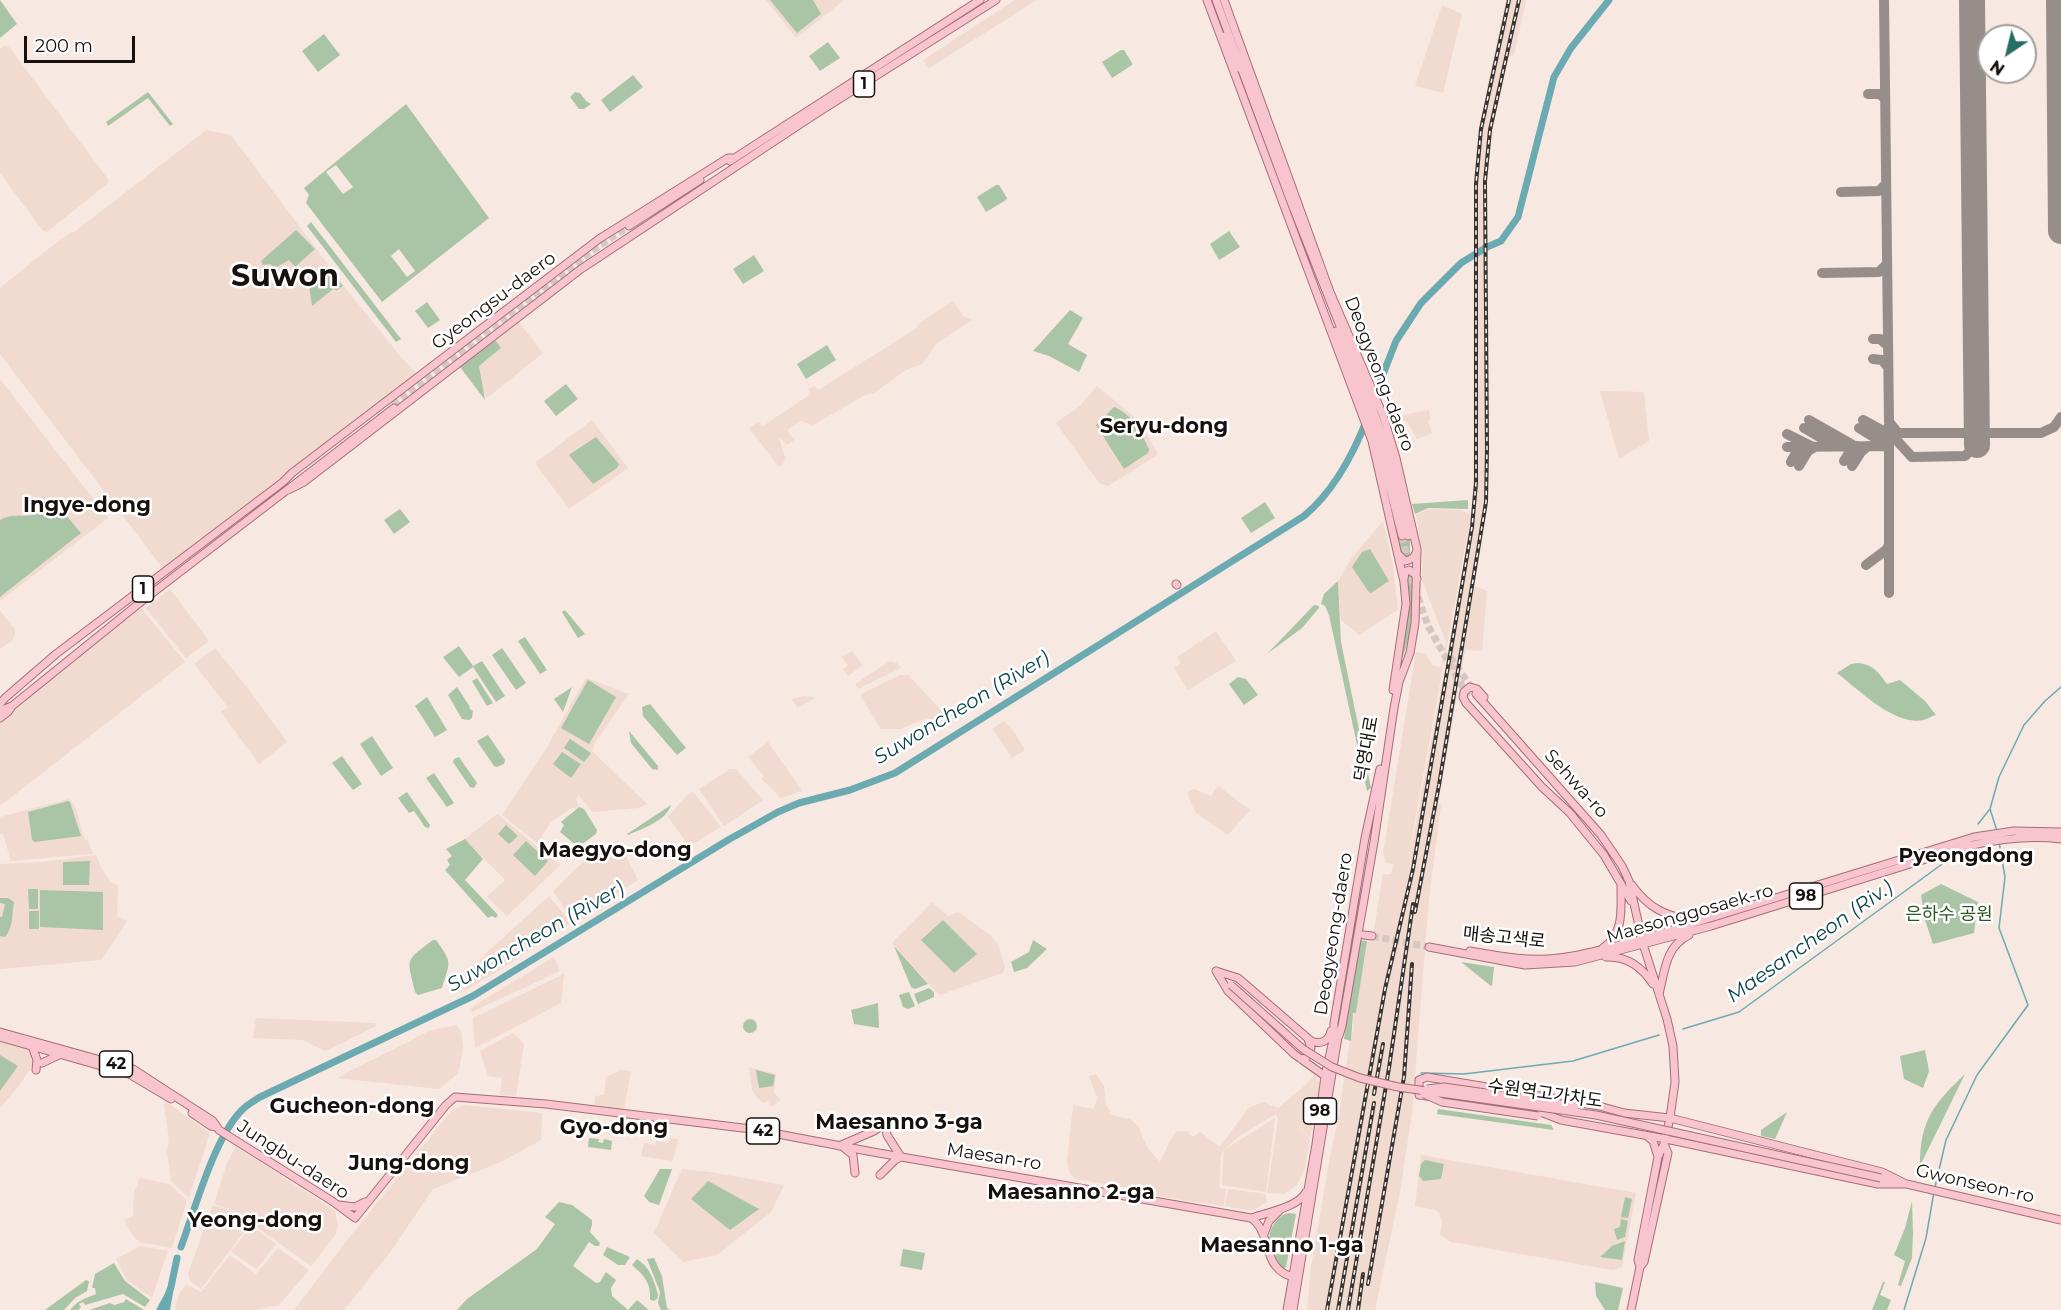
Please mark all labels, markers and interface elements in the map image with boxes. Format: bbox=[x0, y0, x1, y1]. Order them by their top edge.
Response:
scale bar bbox=[27, 24, 138, 62]
north arrow bbox=[1977, 24, 2037, 84]
text: 200 m bbox=[35, 35, 93, 57]
text: N bbox=[1987, 56, 2008, 79]
road number: 1 bbox=[854, 71, 874, 97]
street label: Gyeongsu-daero bbox=[428, 247, 560, 355]
district label: Suwon bbox=[231, 259, 339, 295]
street label: Deogyeong-daero bbox=[1339, 293, 1419, 455]
district label: Seryu-dong bbox=[1100, 414, 1228, 440]
district label: Ingye-dong bbox=[23, 493, 151, 519]
road number: 1 bbox=[132, 576, 154, 602]
water label: Suwoncheon (River) bbox=[870, 646, 1054, 770]
street label: 덕영대로 bbox=[1351, 715, 1383, 783]
street label: Sehwa-ro bbox=[1539, 745, 1613, 823]
district label: Maegyo-dong bbox=[538, 838, 692, 864]
district label: Pyeongdong bbox=[1899, 844, 2033, 868]
street label: Deogyeong-daero bbox=[1310, 851, 1358, 1017]
water label: Suwoncheon (River) bbox=[443, 876, 629, 998]
water label: Maesancheon (Riv.) bbox=[1722, 876, 1898, 1008]
street label: Maesonggosaek-ro bbox=[1604, 880, 1776, 948]
road number: 98 bbox=[1790, 883, 1822, 909]
park label: 은하수 공원 bbox=[1905, 904, 1993, 926]
street label: 매송고색로 bbox=[1462, 923, 1546, 953]
road number: 42 bbox=[100, 1051, 132, 1077]
street label: 수원역고가차도 bbox=[1486, 1075, 1604, 1113]
district label: Gucheon-dong bbox=[270, 1094, 434, 1120]
road number: 98 bbox=[1304, 1098, 1336, 1124]
district label: Maesanno 3-ga bbox=[815, 1110, 983, 1136]
district label: Gyo-dong bbox=[560, 1115, 668, 1141]
street label: Jungbu-daero bbox=[233, 1116, 353, 1204]
road number: 42 bbox=[746, 1118, 780, 1144]
street label: Maesan-ro bbox=[945, 1139, 1043, 1175]
district label: Jung-dong bbox=[348, 1151, 470, 1177]
street label: Gwonseon-ro bbox=[1914, 1160, 2036, 1208]
district label: Maesanno 2-ga bbox=[987, 1180, 1155, 1206]
district label: Yeong-dong bbox=[187, 1208, 323, 1234]
district label: Maesanno 1-ga bbox=[1200, 1233, 1364, 1259]

